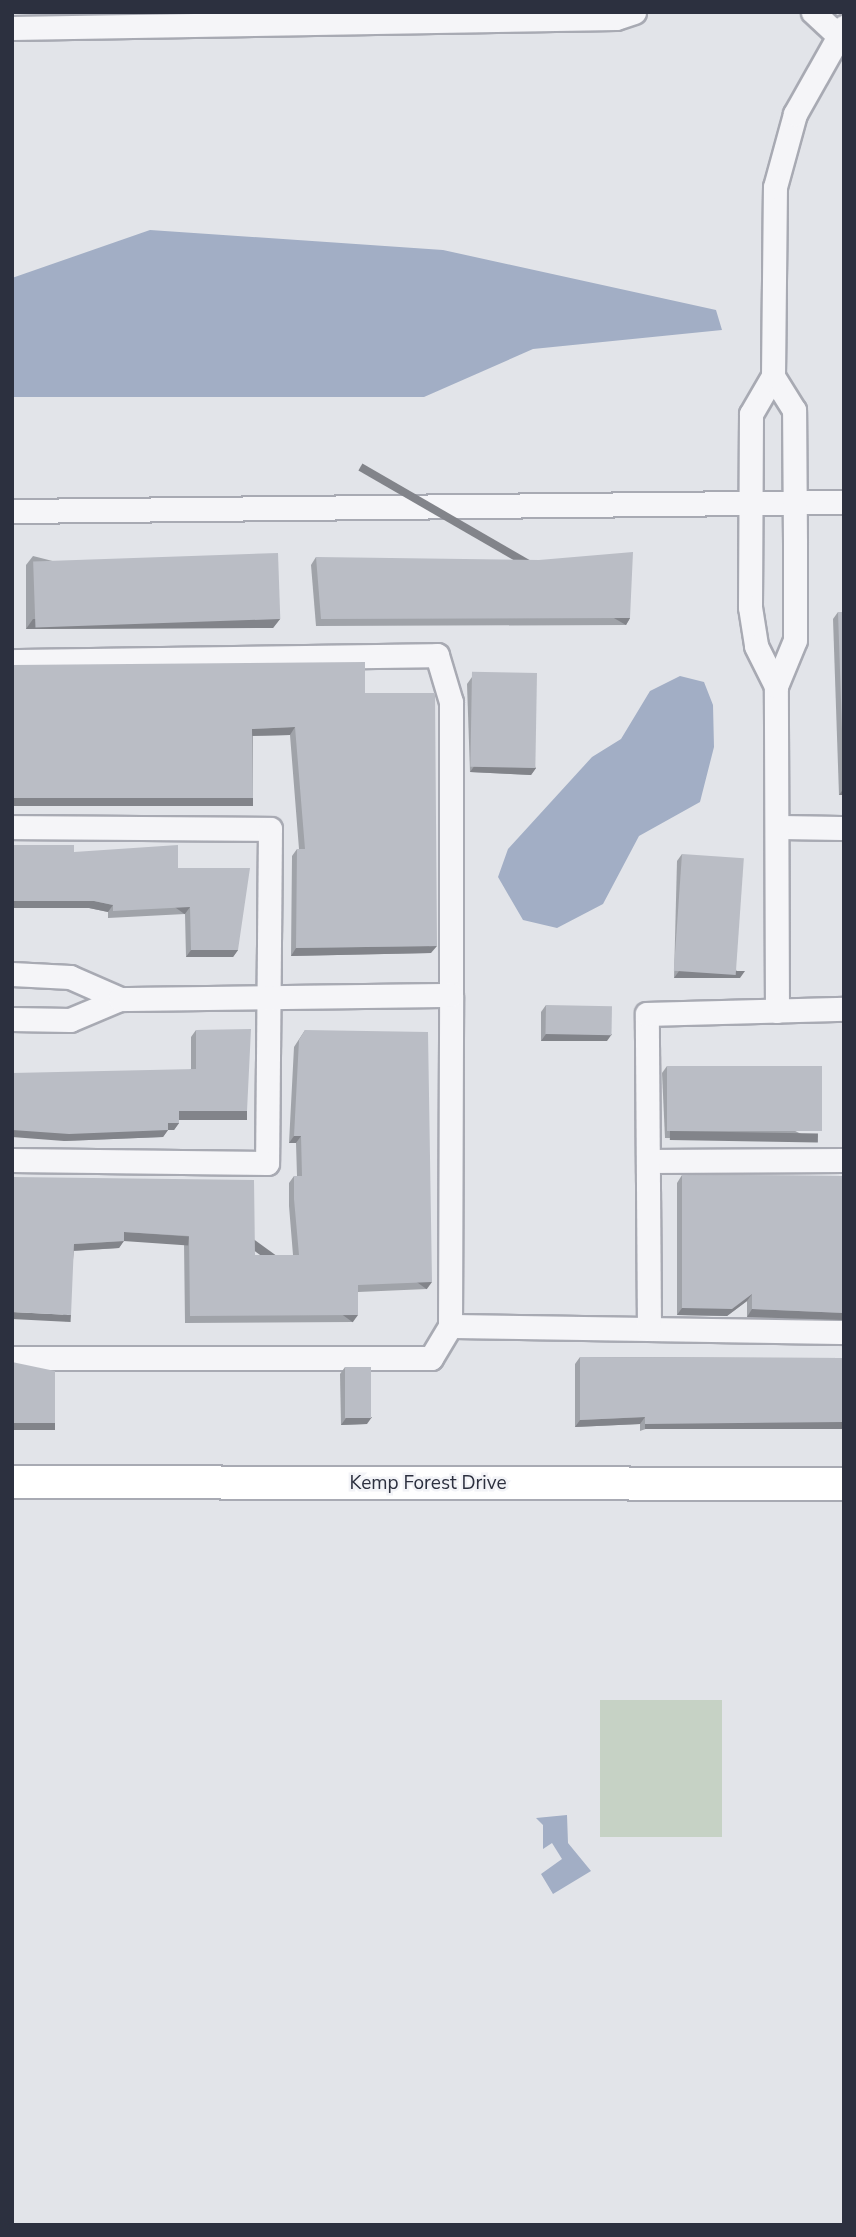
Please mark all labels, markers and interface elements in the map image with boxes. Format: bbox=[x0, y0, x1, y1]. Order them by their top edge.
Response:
street label: Kemp Forest Drive bbox=[349, 1473, 507, 1495]

